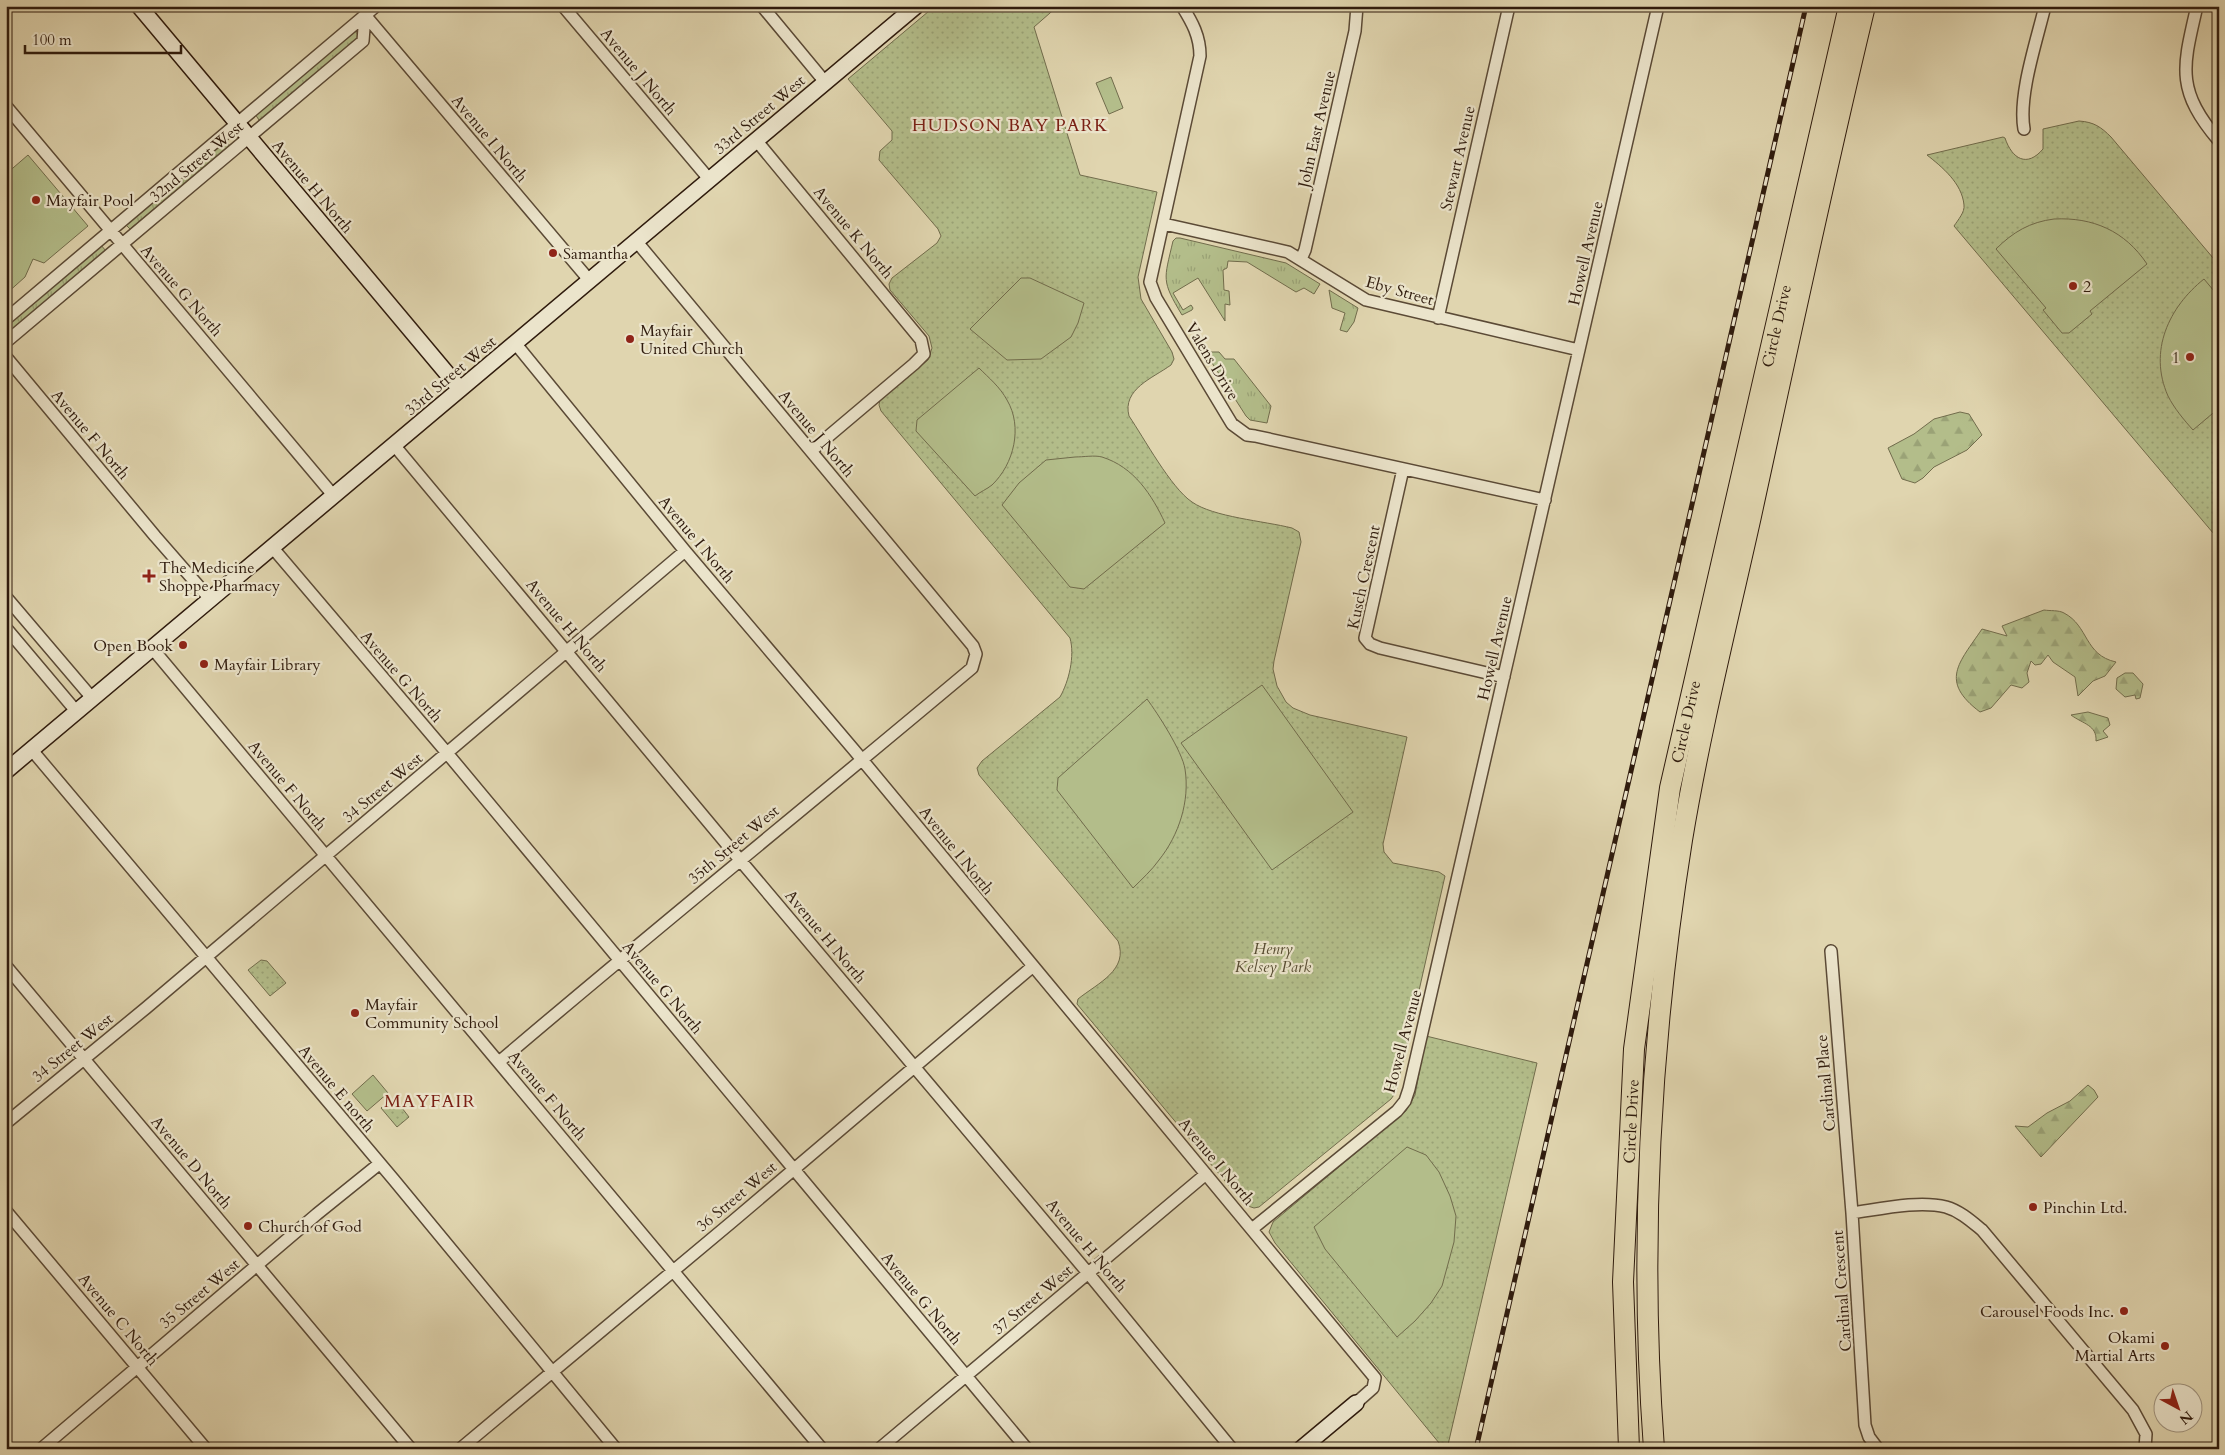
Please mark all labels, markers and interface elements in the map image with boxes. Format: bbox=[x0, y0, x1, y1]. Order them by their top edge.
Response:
scale bar bbox=[25, 22, 181, 54]
street label: Avenue J North bbox=[595, 23, 681, 120]
text: 100 m bbox=[32, 30, 72, 50]
street label: John East Avenue bbox=[1292, 68, 1341, 192]
street label: 33rd Street West bbox=[709, 70, 810, 160]
street label: Avenue I North bbox=[446, 90, 532, 187]
street label: Stewart Avenue bbox=[1435, 104, 1481, 213]
district label: HUDSON BAY PARK bbox=[912, 113, 1108, 138]
street label: 32nd Street West bbox=[145, 116, 248, 208]
street label: Avenue H North bbox=[267, 135, 358, 238]
street label: Avenue K North bbox=[808, 182, 899, 284]
place label: Mayfair Pool bbox=[46, 190, 134, 212]
marker: Mayfair Pool bbox=[30, 194, 42, 206]
street label: Howell Avenue bbox=[1563, 199, 1609, 308]
street label: Avenue G North bbox=[135, 240, 227, 341]
place label: Samantha bbox=[563, 243, 628, 265]
marker: Samantha bbox=[547, 247, 559, 259]
street label: Eby Street bbox=[1363, 271, 1436, 311]
place label: 2 bbox=[2083, 276, 2091, 298]
marker: 2 bbox=[2067, 280, 2079, 292]
street label: Circle Drive bbox=[1757, 283, 1797, 370]
street label: Valens Drive bbox=[1180, 318, 1244, 405]
place label: Mayfair United Church bbox=[640, 320, 744, 360]
street label: 33rd Street West bbox=[400, 331, 501, 421]
marker: Mayfair United Church bbox=[624, 333, 636, 345]
place label: 1 bbox=[2172, 347, 2180, 369]
marker: 1 bbox=[2184, 351, 2196, 363]
street label: Avenue F North bbox=[46, 385, 135, 485]
street label: Avenue J North bbox=[773, 385, 859, 482]
street label: Avenue I North bbox=[653, 491, 739, 588]
street label: Kusch Crescent bbox=[1342, 523, 1386, 631]
place label: The Medicine Shoppe Pharmacy bbox=[159, 557, 281, 597]
marker: The Medicine Shoppe Pharmacy bbox=[143, 570, 155, 582]
street label: Avenue H North bbox=[521, 574, 612, 677]
street label: Howell Avenue bbox=[1472, 594, 1518, 703]
street label: Avenue G North bbox=[355, 626, 447, 727]
place label: Open Book bbox=[93, 635, 173, 657]
marker: Open Book bbox=[177, 639, 189, 651]
place label: Mayfair Library bbox=[214, 654, 321, 676]
marker: Mayfair Library bbox=[198, 658, 210, 670]
street label: Circle Drive bbox=[1666, 678, 1706, 765]
street label: Avenue F North bbox=[243, 736, 332, 836]
street label: 34 Street West bbox=[338, 748, 428, 828]
street label: 35th Street West bbox=[683, 800, 784, 889]
street label: Avenue I North bbox=[914, 802, 999, 900]
street label: Avenue H North bbox=[780, 885, 871, 988]
street label: Avenue G North bbox=[617, 936, 708, 1039]
park label: Henry Kelsey Park bbox=[1235, 938, 1311, 978]
street label: Howell Avenue bbox=[1379, 987, 1427, 1096]
place label: Mayfair Community School bbox=[365, 994, 499, 1034]
marker: Mayfair Community School bbox=[349, 1007, 361, 1019]
street label: 34 Street West bbox=[27, 1008, 118, 1087]
street label: Cardinal Place bbox=[1811, 1033, 1841, 1132]
street label: Avenue E north bbox=[293, 1040, 379, 1137]
street label: Avenue F North bbox=[503, 1046, 592, 1146]
street label: Circle Drive bbox=[1619, 1079, 1645, 1164]
district label: MAYFAIR bbox=[384, 1089, 476, 1114]
street label: Avenue D North bbox=[146, 1111, 237, 1214]
street label: Avenue I North bbox=[1173, 1113, 1259, 1210]
street label: 36 Street West bbox=[692, 1157, 782, 1237]
street label: Avenue H North bbox=[1041, 1194, 1132, 1297]
place label: Pinchin Ltd. bbox=[2043, 1197, 2127, 1219]
marker: Pinchin Ltd. bbox=[2027, 1201, 2039, 1213]
place label: Church of God bbox=[258, 1216, 362, 1238]
marker: Church of God bbox=[242, 1220, 254, 1232]
street label: Cardinal Crescent bbox=[1827, 1229, 1857, 1352]
street label: Avenue G North bbox=[876, 1247, 967, 1350]
street label: 35 Street West bbox=[155, 1254, 245, 1334]
street label: 37 Street West bbox=[988, 1260, 1078, 1340]
street label: Avenue C North bbox=[73, 1269, 164, 1371]
place label: Carousel Foods Inc. bbox=[1980, 1301, 2114, 1323]
marker: Carousel Foods Inc. bbox=[2118, 1305, 2130, 1317]
place label: Okami Martial Arts bbox=[2075, 1327, 2155, 1367]
marker: Okami Martial Arts bbox=[2159, 1340, 2171, 1352]
north arrow bbox=[2152, 1382, 2202, 1432]
text: N bbox=[2175, 1406, 2197, 1429]

